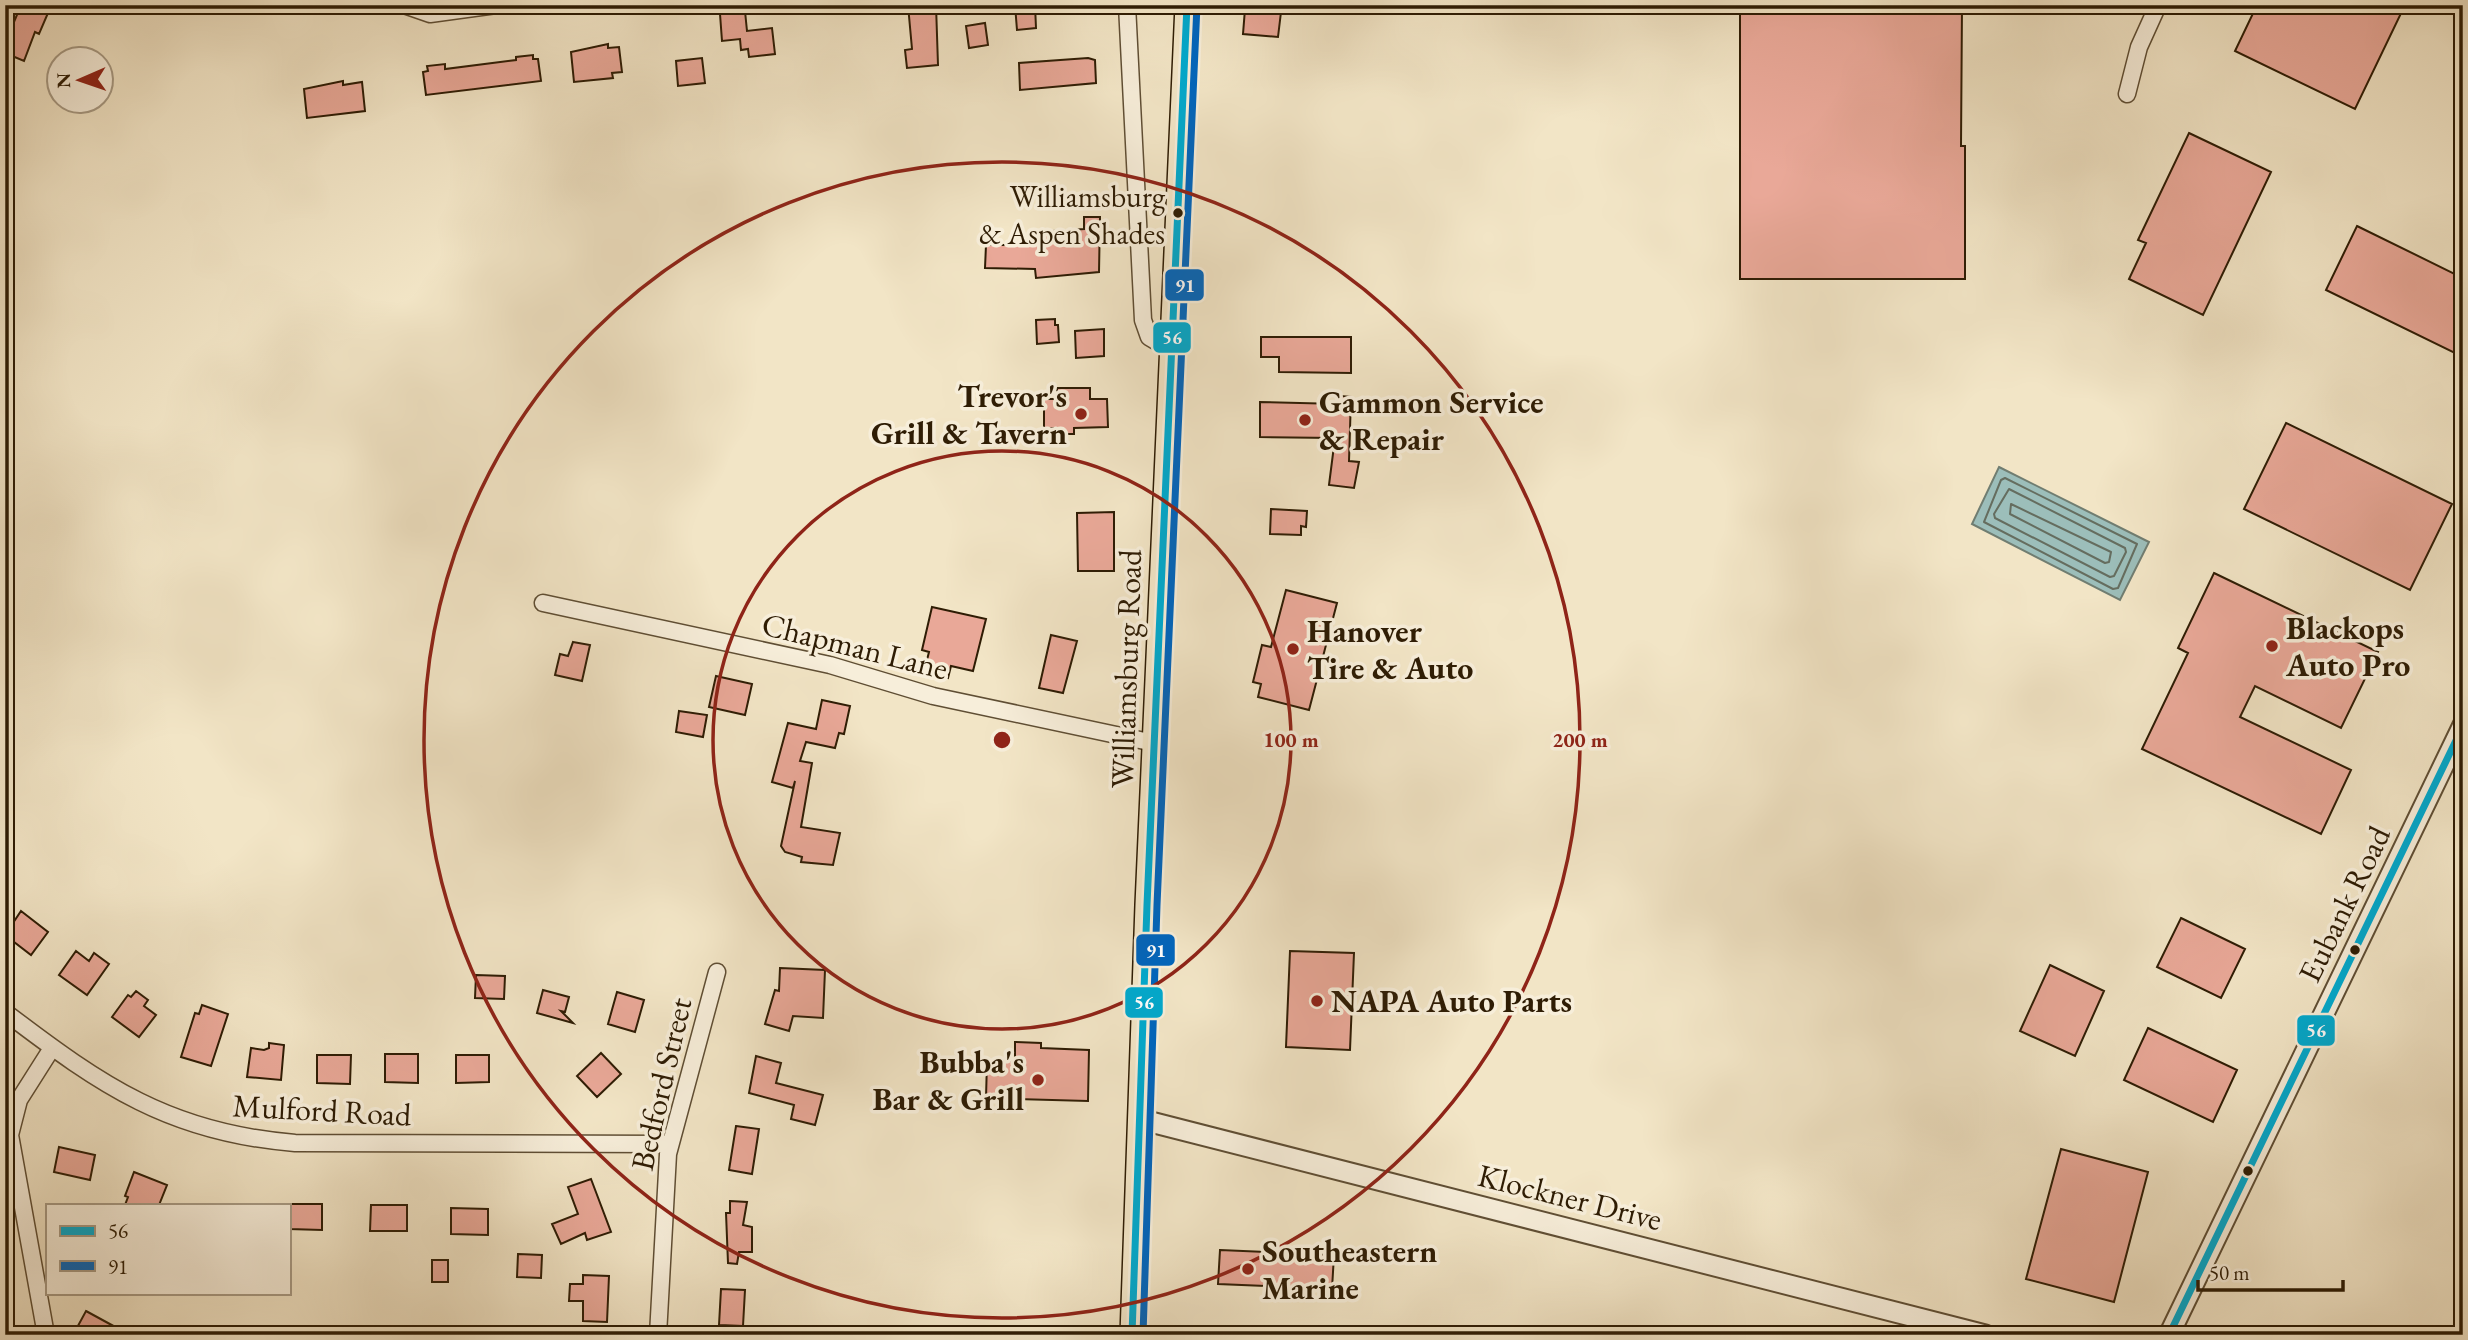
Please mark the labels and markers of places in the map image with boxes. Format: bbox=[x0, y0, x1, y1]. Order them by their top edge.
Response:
place label: Williamsburg & Aspen Shades bbox=[979, 177, 1166, 253]
marker: Williamsburg & Aspen Shades bbox=[1171, 206, 1185, 220]
place label: Trevor's Grill & Tavern bbox=[871, 375, 1067, 454]
place label: Gammon Service & Repair bbox=[1319, 381, 1544, 460]
marker: Trevor's Grill & Tavern bbox=[1073, 406, 1089, 422]
marker: Gammon Service & Repair bbox=[1297, 412, 1313, 428]
place label: Blackops Auto Pro bbox=[2285, 607, 2410, 686]
place label: Hanover Tire & Auto bbox=[1307, 610, 1473, 689]
marker: Blackops Auto Pro bbox=[2264, 638, 2280, 654]
marker: Hanover Tire & Auto bbox=[1285, 641, 1301, 657]
centre of rings bbox=[990, 728, 1014, 752]
unlabelled marker bbox=[2348, 943, 2362, 957]
place label: NAPA Auto Parts bbox=[1331, 980, 1572, 1022]
marker: NAPA Auto Parts bbox=[1309, 993, 1325, 1009]
place label: Bubba's Bar & Grill bbox=[872, 1041, 1024, 1120]
marker: Bubba's Bar & Grill bbox=[1030, 1072, 1046, 1088]
unlabelled marker bbox=[2241, 1164, 2255, 1178]
place label: Southeastern Marine bbox=[1262, 1230, 1437, 1309]
marker: Southeastern Marine bbox=[1240, 1261, 1256, 1277]

